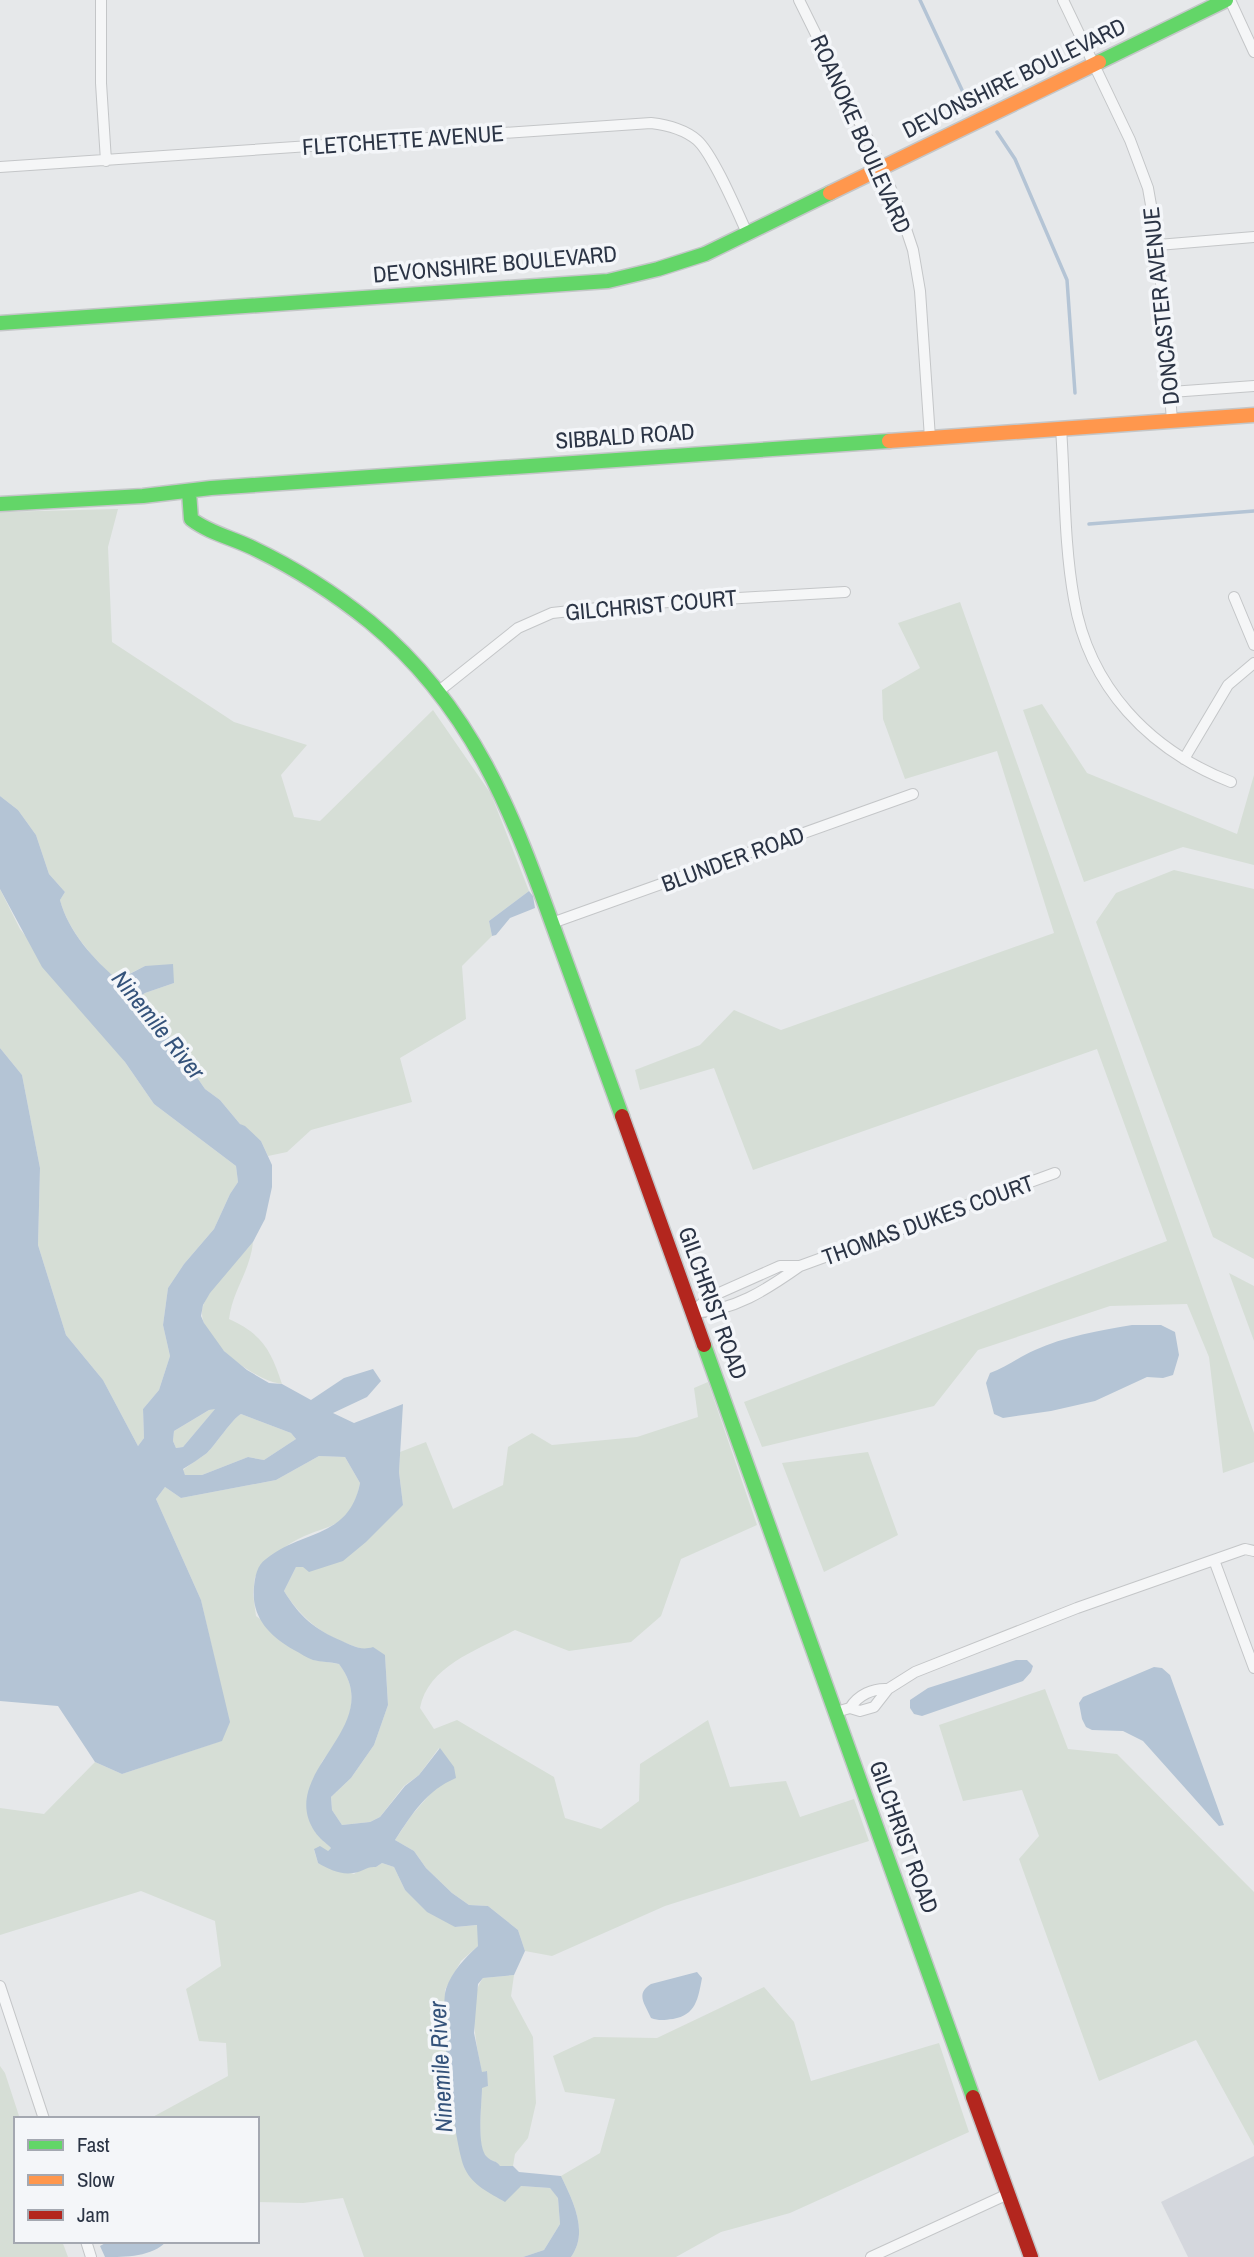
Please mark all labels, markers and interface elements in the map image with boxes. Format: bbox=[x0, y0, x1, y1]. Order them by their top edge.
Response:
street label: DEVONSHIRE BOULEVARD bbox=[897, 10, 1131, 145]
street label: ROANOKE BOULEVARD bbox=[804, 30, 919, 238]
street label: FLETCHETTE AVENUE bbox=[301, 117, 505, 162]
street label: DONCASTER AVENUE bbox=[1135, 206, 1186, 407]
street label: DEVONSHIRE BOULEVARD bbox=[372, 237, 618, 290]
street label: SIBBALD ROAD bbox=[554, 415, 696, 456]
street label: GILCHRIST COURT bbox=[564, 582, 739, 627]
street label: BLUNDER ROAD bbox=[657, 818, 809, 899]
water label: Ninemile River bbox=[105, 963, 213, 1087]
street label: THOMAS DUKES COURT bbox=[818, 1167, 1038, 1272]
street label: GILCHRIST ROAD bbox=[672, 1222, 755, 1383]
street label: GILCHRIST ROAD bbox=[863, 1756, 946, 1917]
water label: Ninemile River bbox=[421, 1999, 459, 2133]
legend bbox=[14, 2117, 259, 2243]
text: Fast bbox=[77, 2130, 110, 2159]
text: Slow bbox=[77, 2165, 115, 2194]
text: Jam bbox=[77, 2200, 110, 2229]

